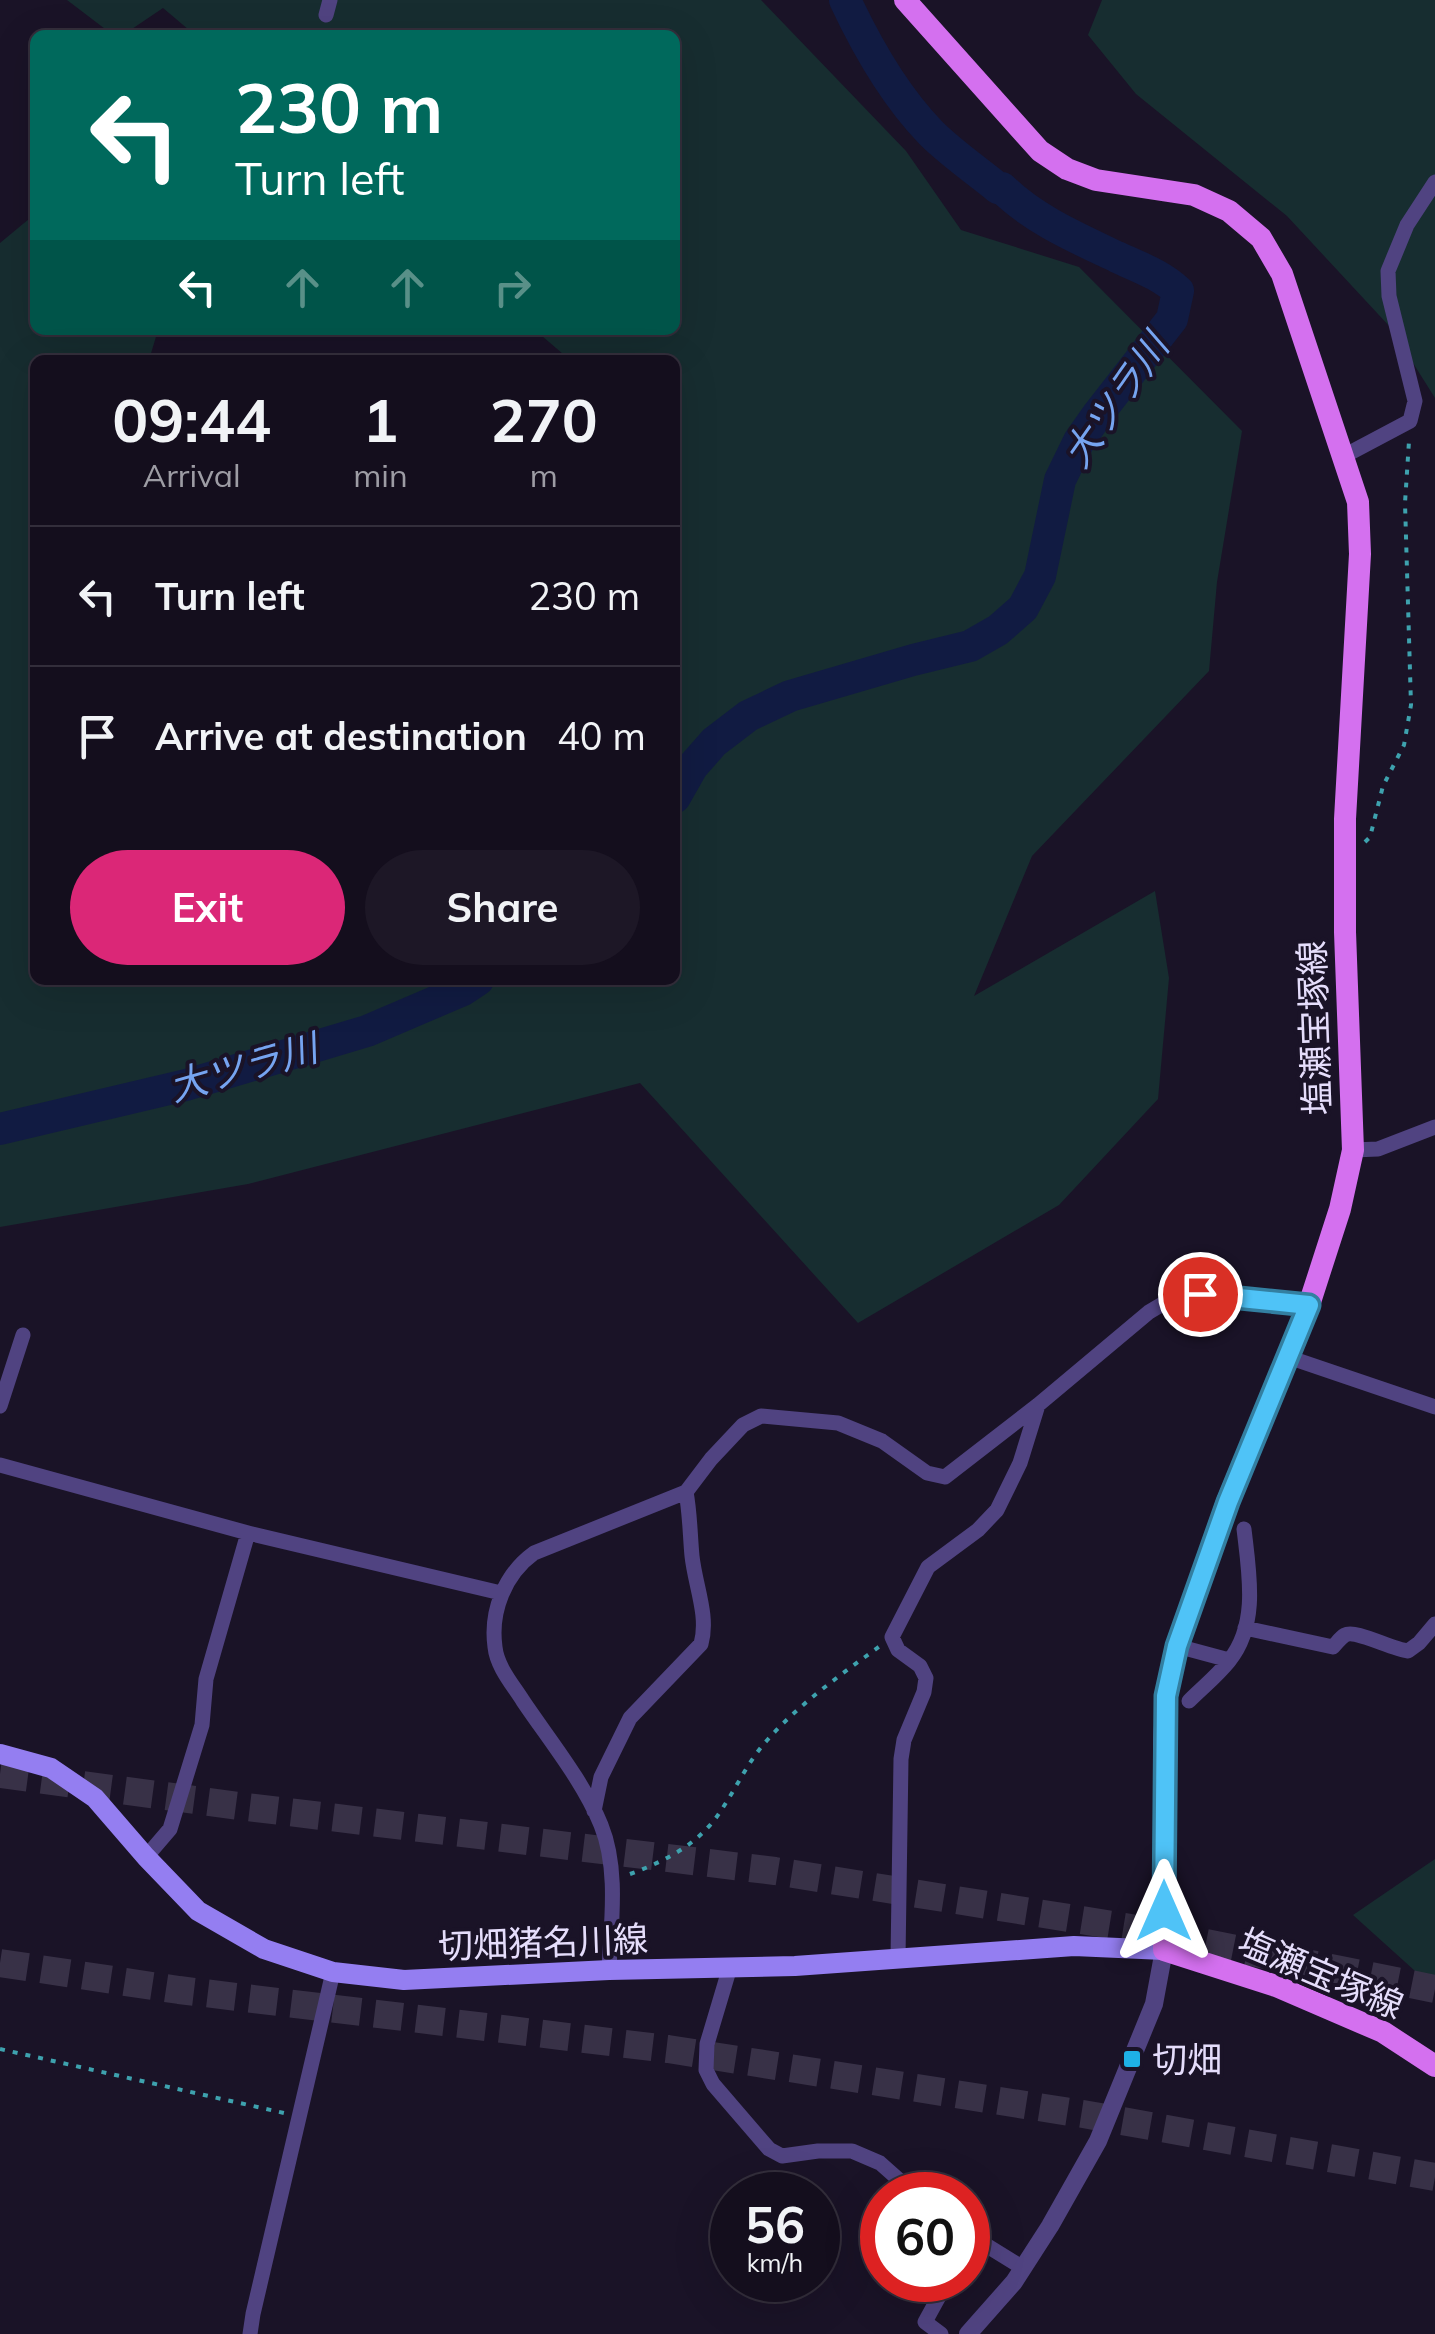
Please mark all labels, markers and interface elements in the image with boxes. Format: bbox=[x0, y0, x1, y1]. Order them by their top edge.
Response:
text: 230 m bbox=[235, 63, 443, 151]
icon: left bbox=[70, 70, 200, 200]
text: Turn left bbox=[235, 150, 404, 206]
icon: left bbox=[170, 260, 225, 315]
icon: ahead bbox=[275, 260, 330, 315]
icon: ahead bbox=[380, 260, 435, 315]
icon: right bbox=[485, 260, 540, 315]
water label: 大ツラ川 bbox=[1052, 321, 1181, 476]
text: 09:44 bbox=[112, 382, 271, 457]
text: 1 bbox=[362, 382, 398, 457]
text: 270 bbox=[490, 382, 598, 457]
text: Arrival bbox=[143, 455, 241, 495]
text: min bbox=[353, 455, 408, 495]
text: m bbox=[530, 455, 558, 495]
icon: left bbox=[70, 569, 125, 624]
text: Turn left bbox=[155, 572, 305, 620]
text: 230 m bbox=[528, 572, 640, 620]
icon: arrive bbox=[70, 709, 125, 764]
text: Arrive at destination bbox=[155, 712, 527, 760]
text: 40 m bbox=[557, 712, 646, 760]
button: Exit bbox=[70, 850, 345, 965]
button: Share bbox=[365, 850, 640, 965]
street label: 塩瀬宝塚線 bbox=[1289, 940, 1339, 1116]
water label: 大ツラ川 bbox=[163, 1022, 327, 1111]
pin bbox=[1158, 1252, 1243, 1337]
icon: arrive bbox=[1173, 1267, 1228, 1322]
position arrow bbox=[1112, 1859, 1216, 1963]
street label: 切畑猪名川線 bbox=[437, 1916, 649, 1968]
street label: 塩瀬宝塚線 bbox=[1232, 1919, 1410, 2027]
place label: 切畑 bbox=[1152, 2037, 1222, 2081]
marker: 切畑 bbox=[1121, 2048, 1143, 2070]
speed limit sign: 60 bbox=[860, 2172, 990, 2302]
text: 56 bbox=[745, 2193, 805, 2256]
text: km/h bbox=[747, 2247, 803, 2278]

